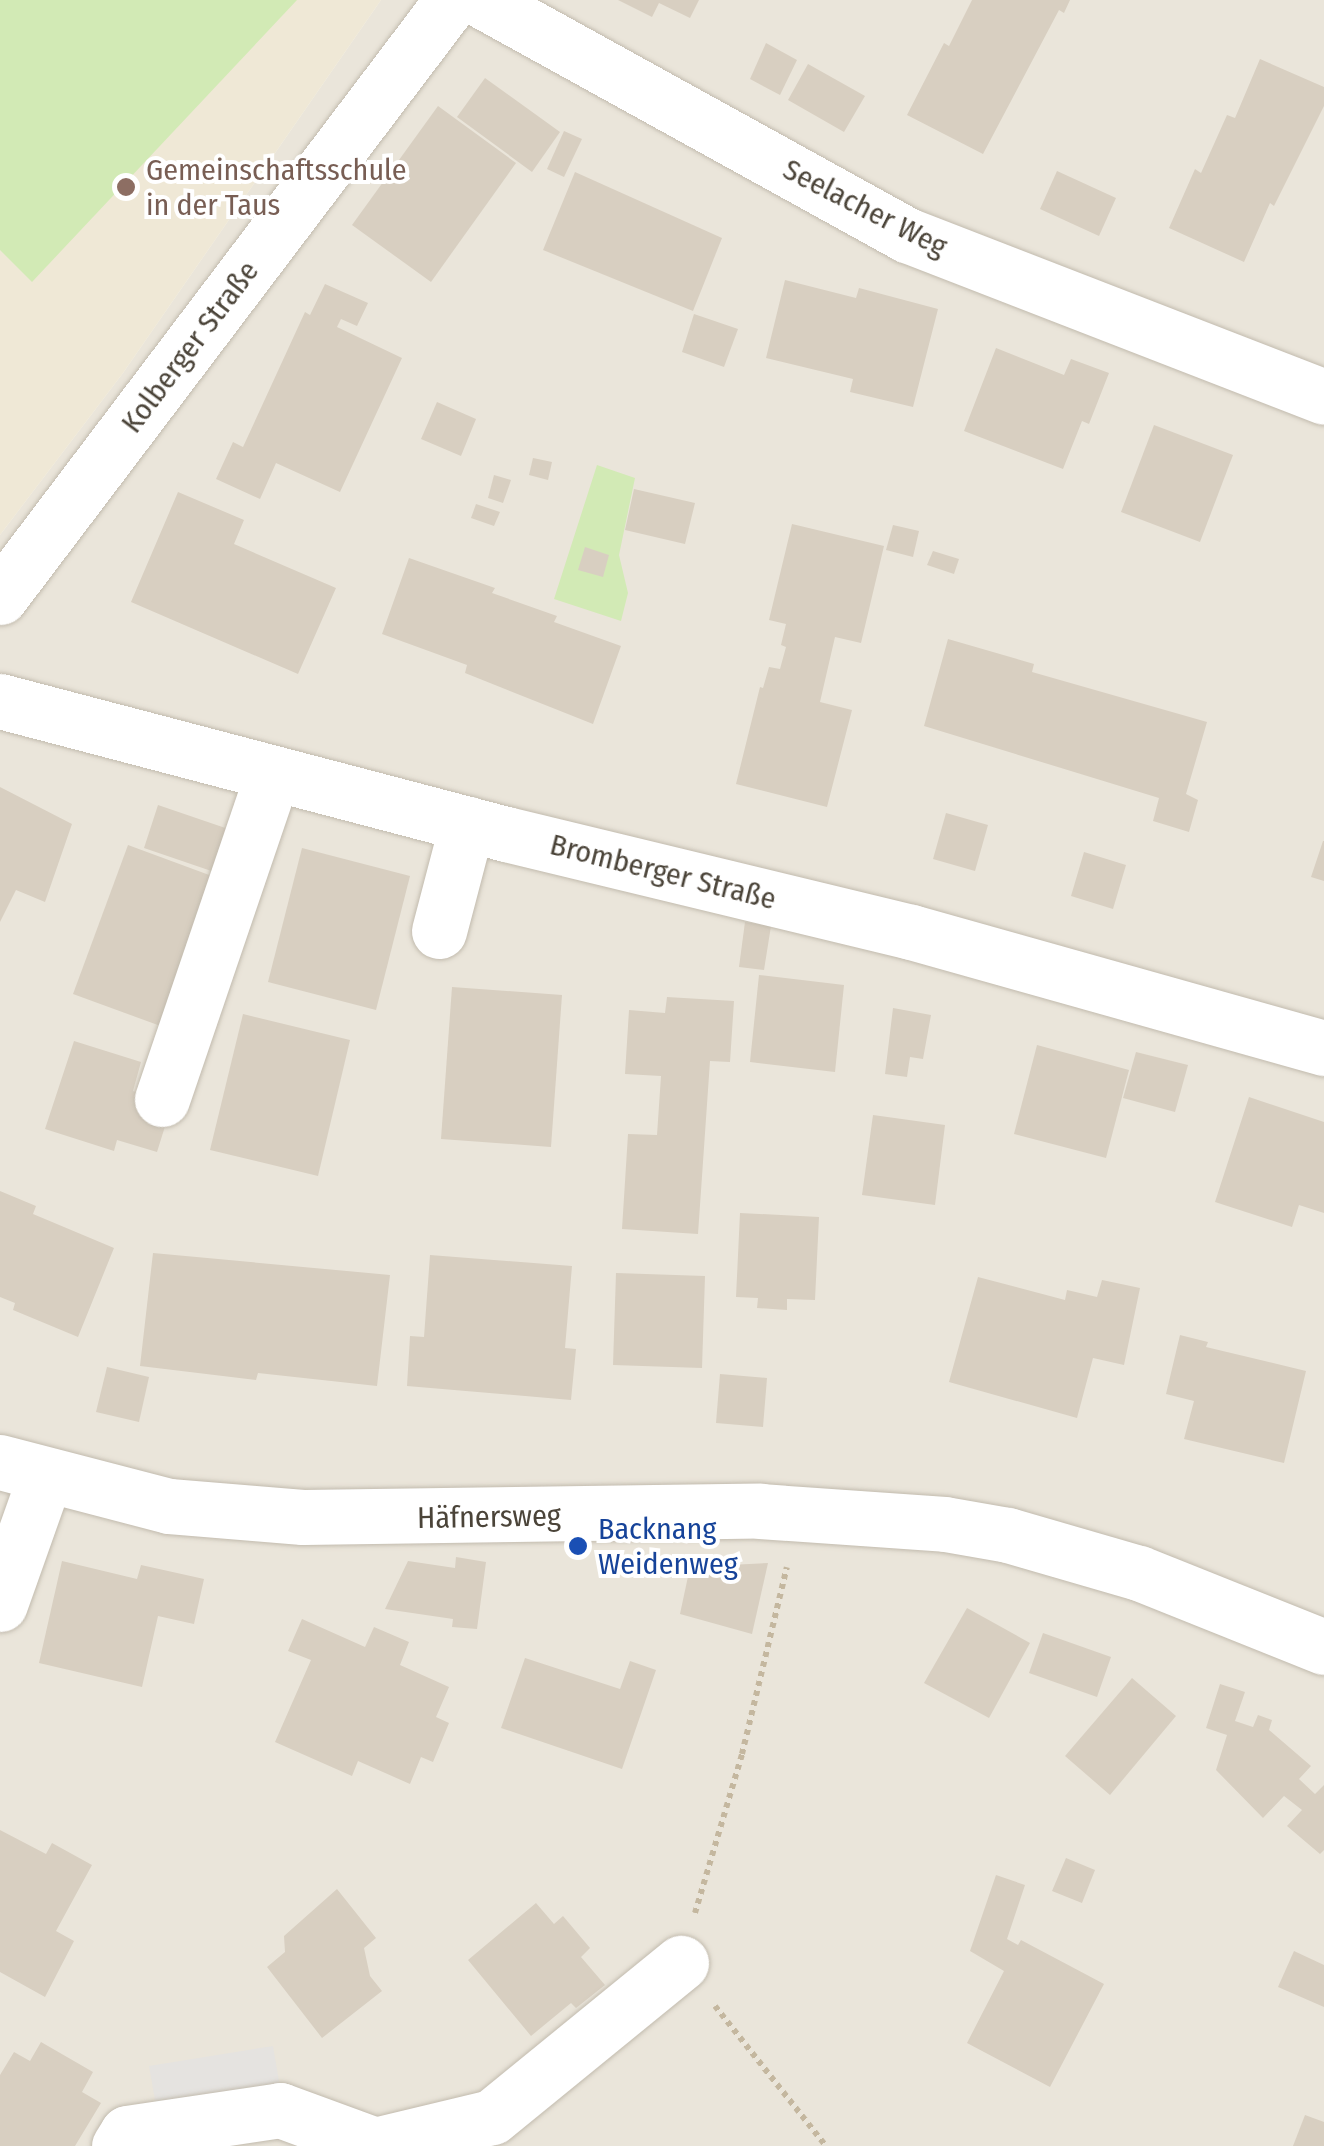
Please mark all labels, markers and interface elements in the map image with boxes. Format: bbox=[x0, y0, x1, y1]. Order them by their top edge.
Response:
street label: Seelacher Weg bbox=[777, 151, 953, 265]
place label: Gemeinschaftsschule in der Taus bbox=[146, 152, 407, 222]
marker: Gemeinschaftsschule in der Taus bbox=[115, 176, 137, 198]
street label: Kolberger Straße bbox=[114, 254, 266, 440]
street label: Bromberger Straße bbox=[546, 827, 780, 917]
street label: Häfnersweg bbox=[417, 1498, 561, 1536]
place label: Backnang Weidenweg bbox=[598, 1511, 738, 1582]
marker: Backnang Weidenweg bbox=[567, 1535, 589, 1557]

